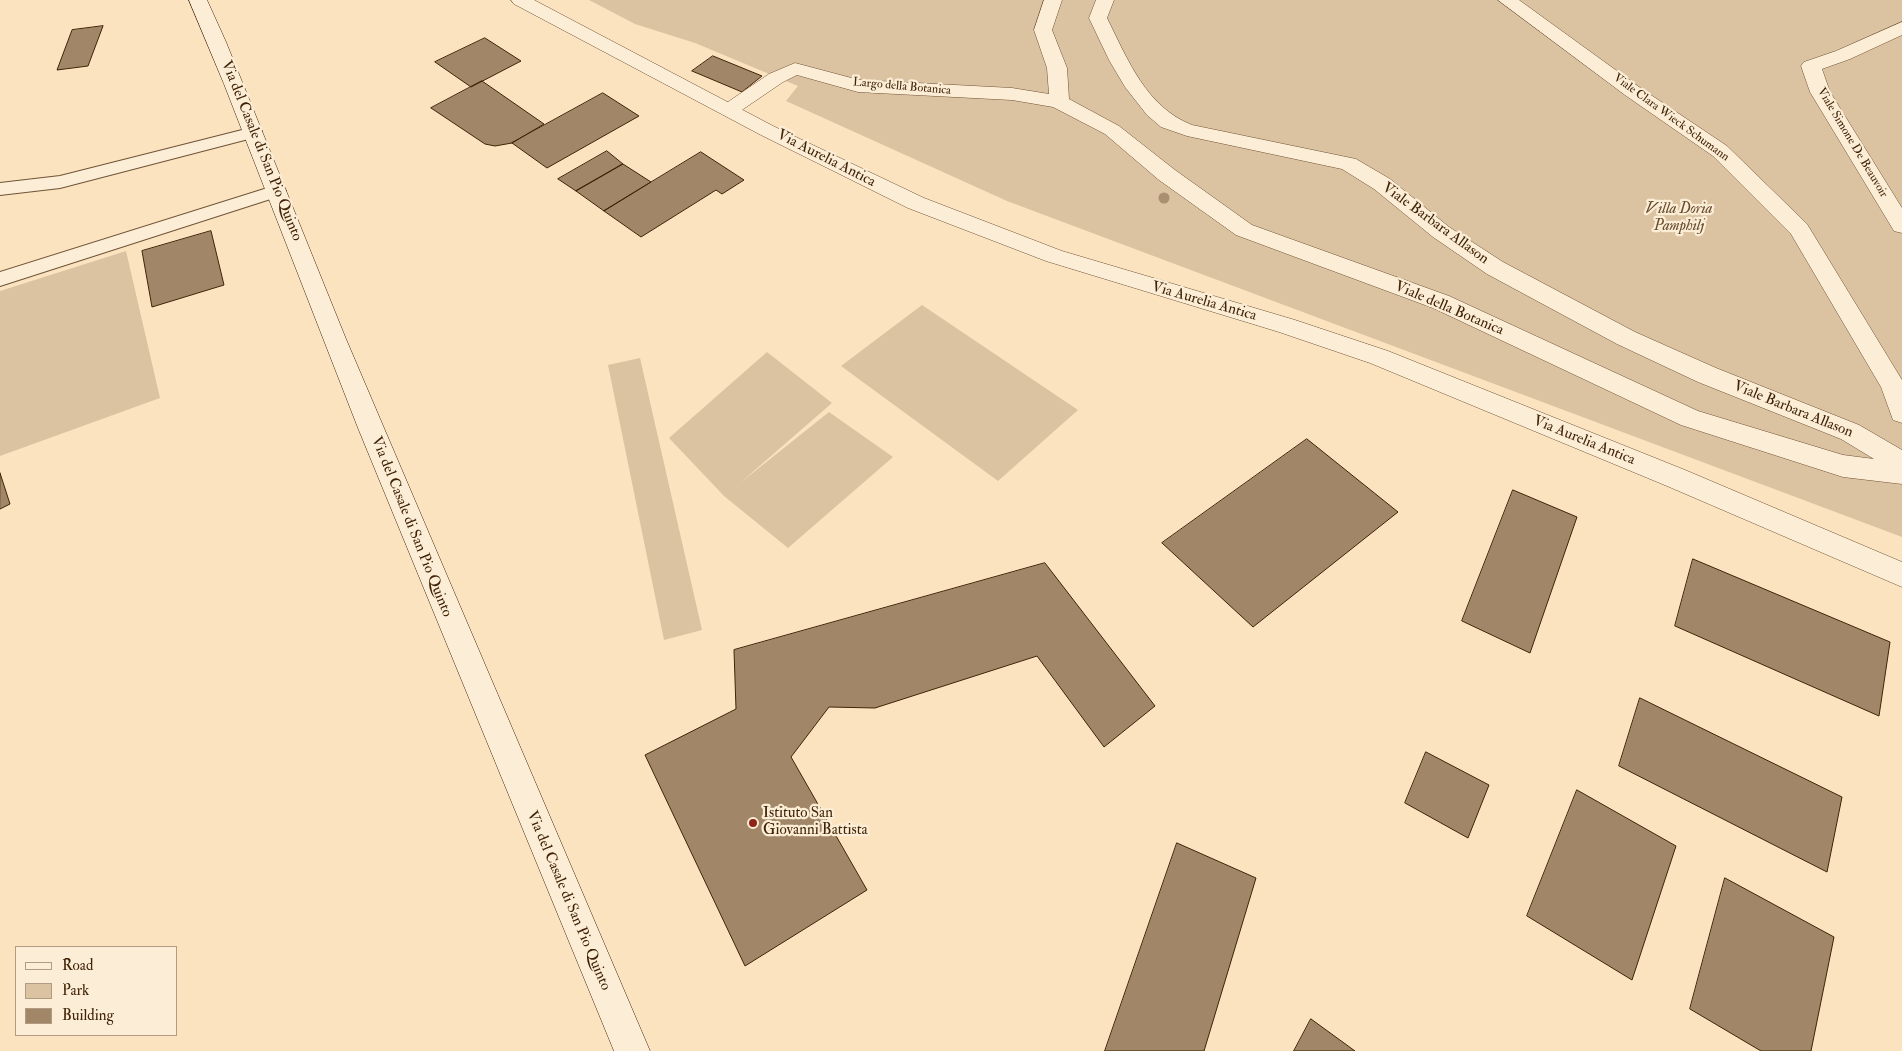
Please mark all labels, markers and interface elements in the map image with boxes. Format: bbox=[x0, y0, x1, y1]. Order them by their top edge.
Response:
street label: Via del Casale di San Pio Quinto bbox=[216, 58, 306, 244]
street label: Viale Clara Wieck Schumann bbox=[1610, 71, 1732, 165]
street label: Largo della Botanica bbox=[852, 76, 952, 98]
street label: Viale Simone De Beauvoir bbox=[1813, 85, 1891, 201]
street label: Via Aurelia Antica bbox=[774, 126, 878, 192]
street label: Viale Barbara Allason bbox=[1378, 179, 1492, 269]
park label: Villa Doria Pamphilj bbox=[1646, 201, 1712, 236]
street label: Via Aurelia Antica bbox=[1149, 278, 1259, 326]
street label: Viale della Botanica bbox=[1392, 278, 1506, 340]
street label: Viale Barbara Allason bbox=[1731, 378, 1855, 442]
street label: Via Aurelia Antica bbox=[1530, 412, 1638, 470]
street label: Via del Casale di San Pio Quinto bbox=[366, 434, 456, 620]
place label: Istituto San Giovanni Battista bbox=[763, 805, 868, 840]
street label: Via del Casale di San Pio Quinto bbox=[522, 809, 614, 993]
marker: Istituto San Giovanni Battista bbox=[747, 817, 759, 829]
legend bbox=[15, 946, 178, 1036]
text: Road bbox=[62, 956, 93, 975]
text: Park bbox=[62, 981, 89, 1000]
text: Building bbox=[62, 1006, 114, 1025]

